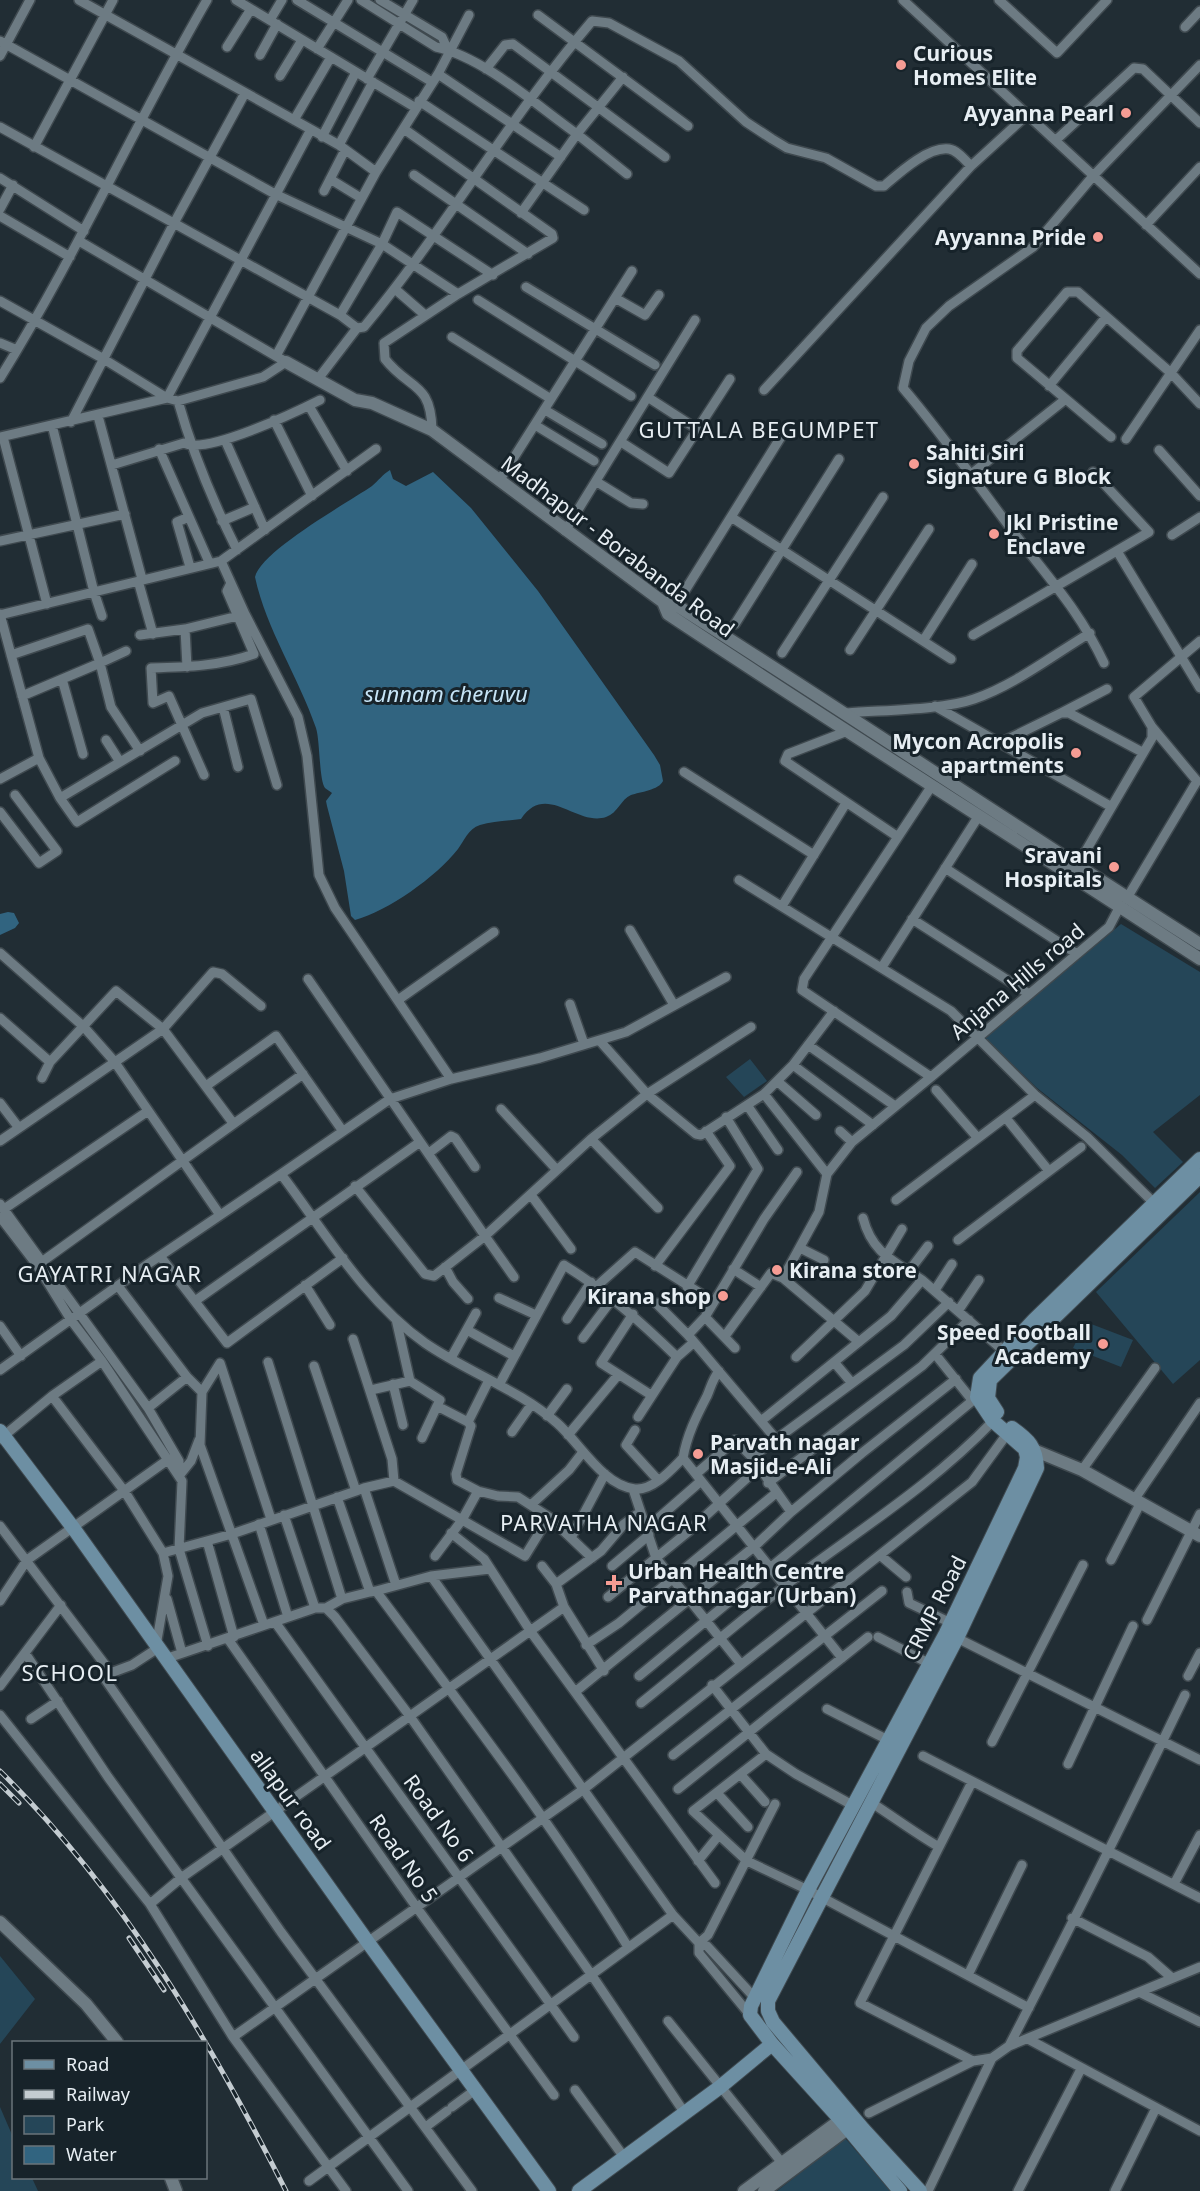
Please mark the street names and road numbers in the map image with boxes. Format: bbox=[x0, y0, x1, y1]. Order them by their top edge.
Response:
street label: Madhapur - Borabanda Road bbox=[496, 449, 740, 643]
street label: Anjana Hills road bbox=[944, 917, 1090, 1045]
street label: CRMP Road bbox=[896, 1551, 972, 1665]
street label: allapur road bbox=[244, 1742, 338, 1856]
street label: Road No 6 bbox=[398, 1768, 480, 1868]
street label: Road No 5 bbox=[363, 1808, 445, 1908]

